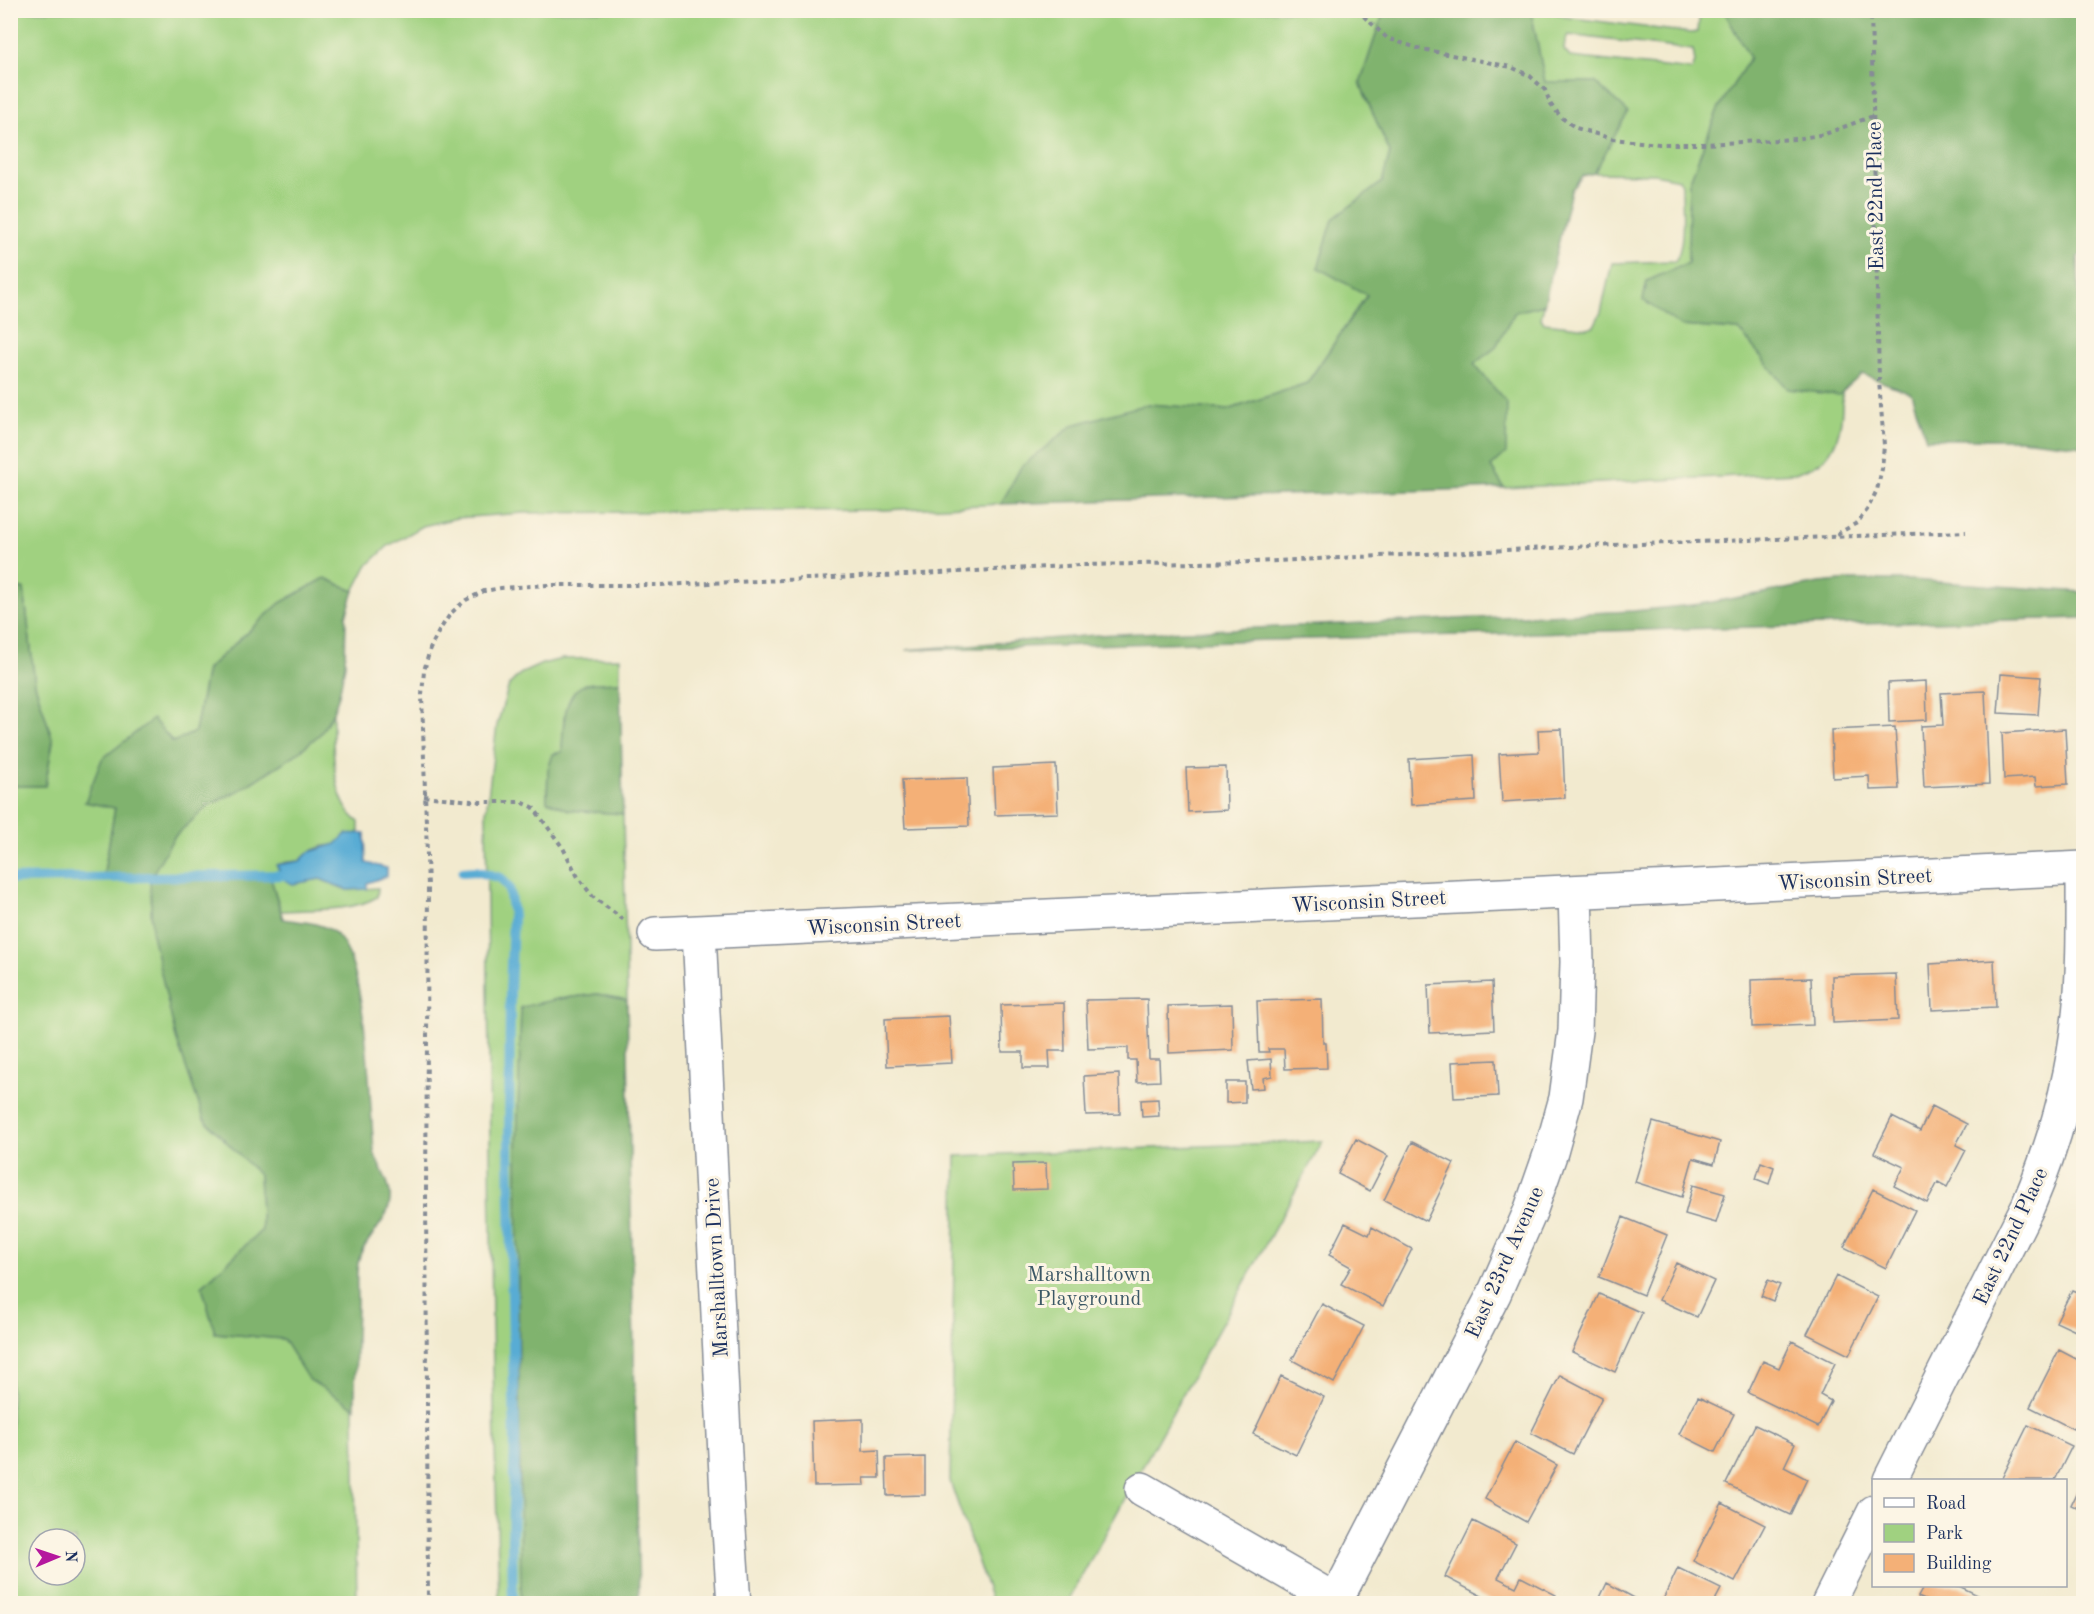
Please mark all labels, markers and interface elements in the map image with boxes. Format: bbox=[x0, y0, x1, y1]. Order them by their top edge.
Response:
street label: East 22nd Place bbox=[1865, 121, 1888, 271]
street label: Wisconsin Street bbox=[1777, 866, 1933, 895]
street label: Wisconsin Street bbox=[1291, 888, 1447, 917]
street label: Wisconsin Street bbox=[806, 911, 962, 940]
street label: East 22nd Place bbox=[1970, 1165, 2052, 1309]
street label: Marshalltown Drive bbox=[702, 1177, 733, 1358]
street label: East 23rd Avenue bbox=[1462, 1184, 1548, 1342]
park label: Marshalltown Playground bbox=[1027, 1265, 1151, 1310]
legend bbox=[1872, 1479, 2067, 1587]
text: Road bbox=[1926, 1495, 1966, 1513]
text: Park bbox=[1926, 1525, 1963, 1543]
north arrow bbox=[27, 1527, 87, 1587]
text: N bbox=[62, 1550, 78, 1564]
text: Building bbox=[1926, 1555, 1992, 1573]

